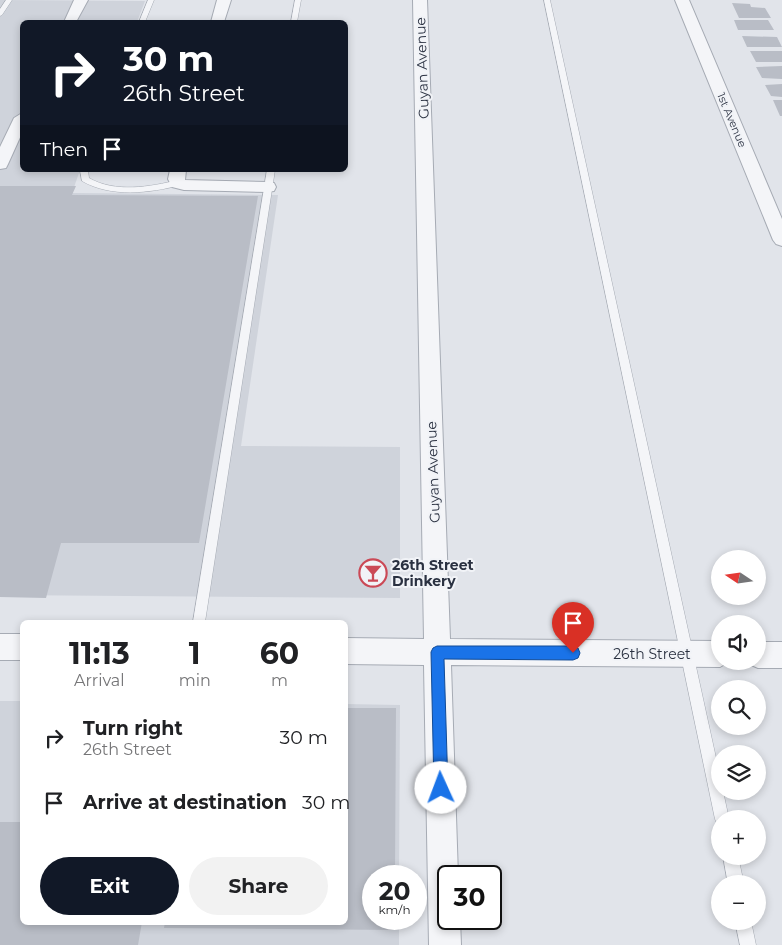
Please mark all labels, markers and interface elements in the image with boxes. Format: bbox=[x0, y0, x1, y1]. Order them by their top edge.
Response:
street label: Guyan Avenue bbox=[411, 17, 433, 119]
text: 30 m bbox=[123, 37, 214, 80]
icon: right bbox=[40, 40, 105, 105]
text: 26th Street bbox=[123, 80, 245, 107]
street label: 1st Avenue bbox=[714, 90, 750, 150]
icon: arrive bbox=[98, 135, 126, 163]
text: Then bbox=[40, 138, 88, 161]
street label: Guyan Avenue bbox=[422, 421, 444, 523]
north arrow bbox=[711, 550, 766, 605]
map controls bbox=[711, 550, 766, 930]
place label: 26th Street Drinkery bbox=[392, 556, 474, 590]
bar icon: 26th Street Drinkery bbox=[358, 558, 388, 588]
pin bbox=[552, 602, 594, 653]
icon: arrive bbox=[559, 609, 587, 637]
button: sound bbox=[711, 615, 766, 670]
text: 11:13 bbox=[69, 635, 130, 672]
text: 1 bbox=[189, 635, 201, 672]
text: 60 bbox=[260, 635, 299, 672]
street label: 26th Street bbox=[613, 645, 691, 663]
text: Arrival bbox=[74, 671, 125, 690]
text: min bbox=[179, 671, 211, 690]
text: m bbox=[271, 671, 288, 690]
button: search bbox=[711, 680, 766, 735]
text: Turn right bbox=[83, 717, 183, 740]
icon: right bbox=[40, 724, 68, 752]
text: 30 m bbox=[280, 726, 328, 749]
text: 26th Street bbox=[83, 740, 172, 759]
button: layers bbox=[711, 745, 766, 800]
position arrow bbox=[414, 761, 466, 813]
icon: arrive bbox=[40, 789, 68, 817]
text: Arrive at destination bbox=[83, 791, 287, 814]
text: 30 m bbox=[302, 791, 350, 814]
button: + bbox=[711, 810, 766, 865]
button: Exit bbox=[40, 857, 179, 915]
button: Share bbox=[189, 857, 328, 915]
speed limit sign: 30 bbox=[437, 865, 502, 930]
button: − bbox=[711, 875, 766, 930]
text: 20 bbox=[379, 876, 410, 906]
text: km/h bbox=[378, 902, 411, 917]

